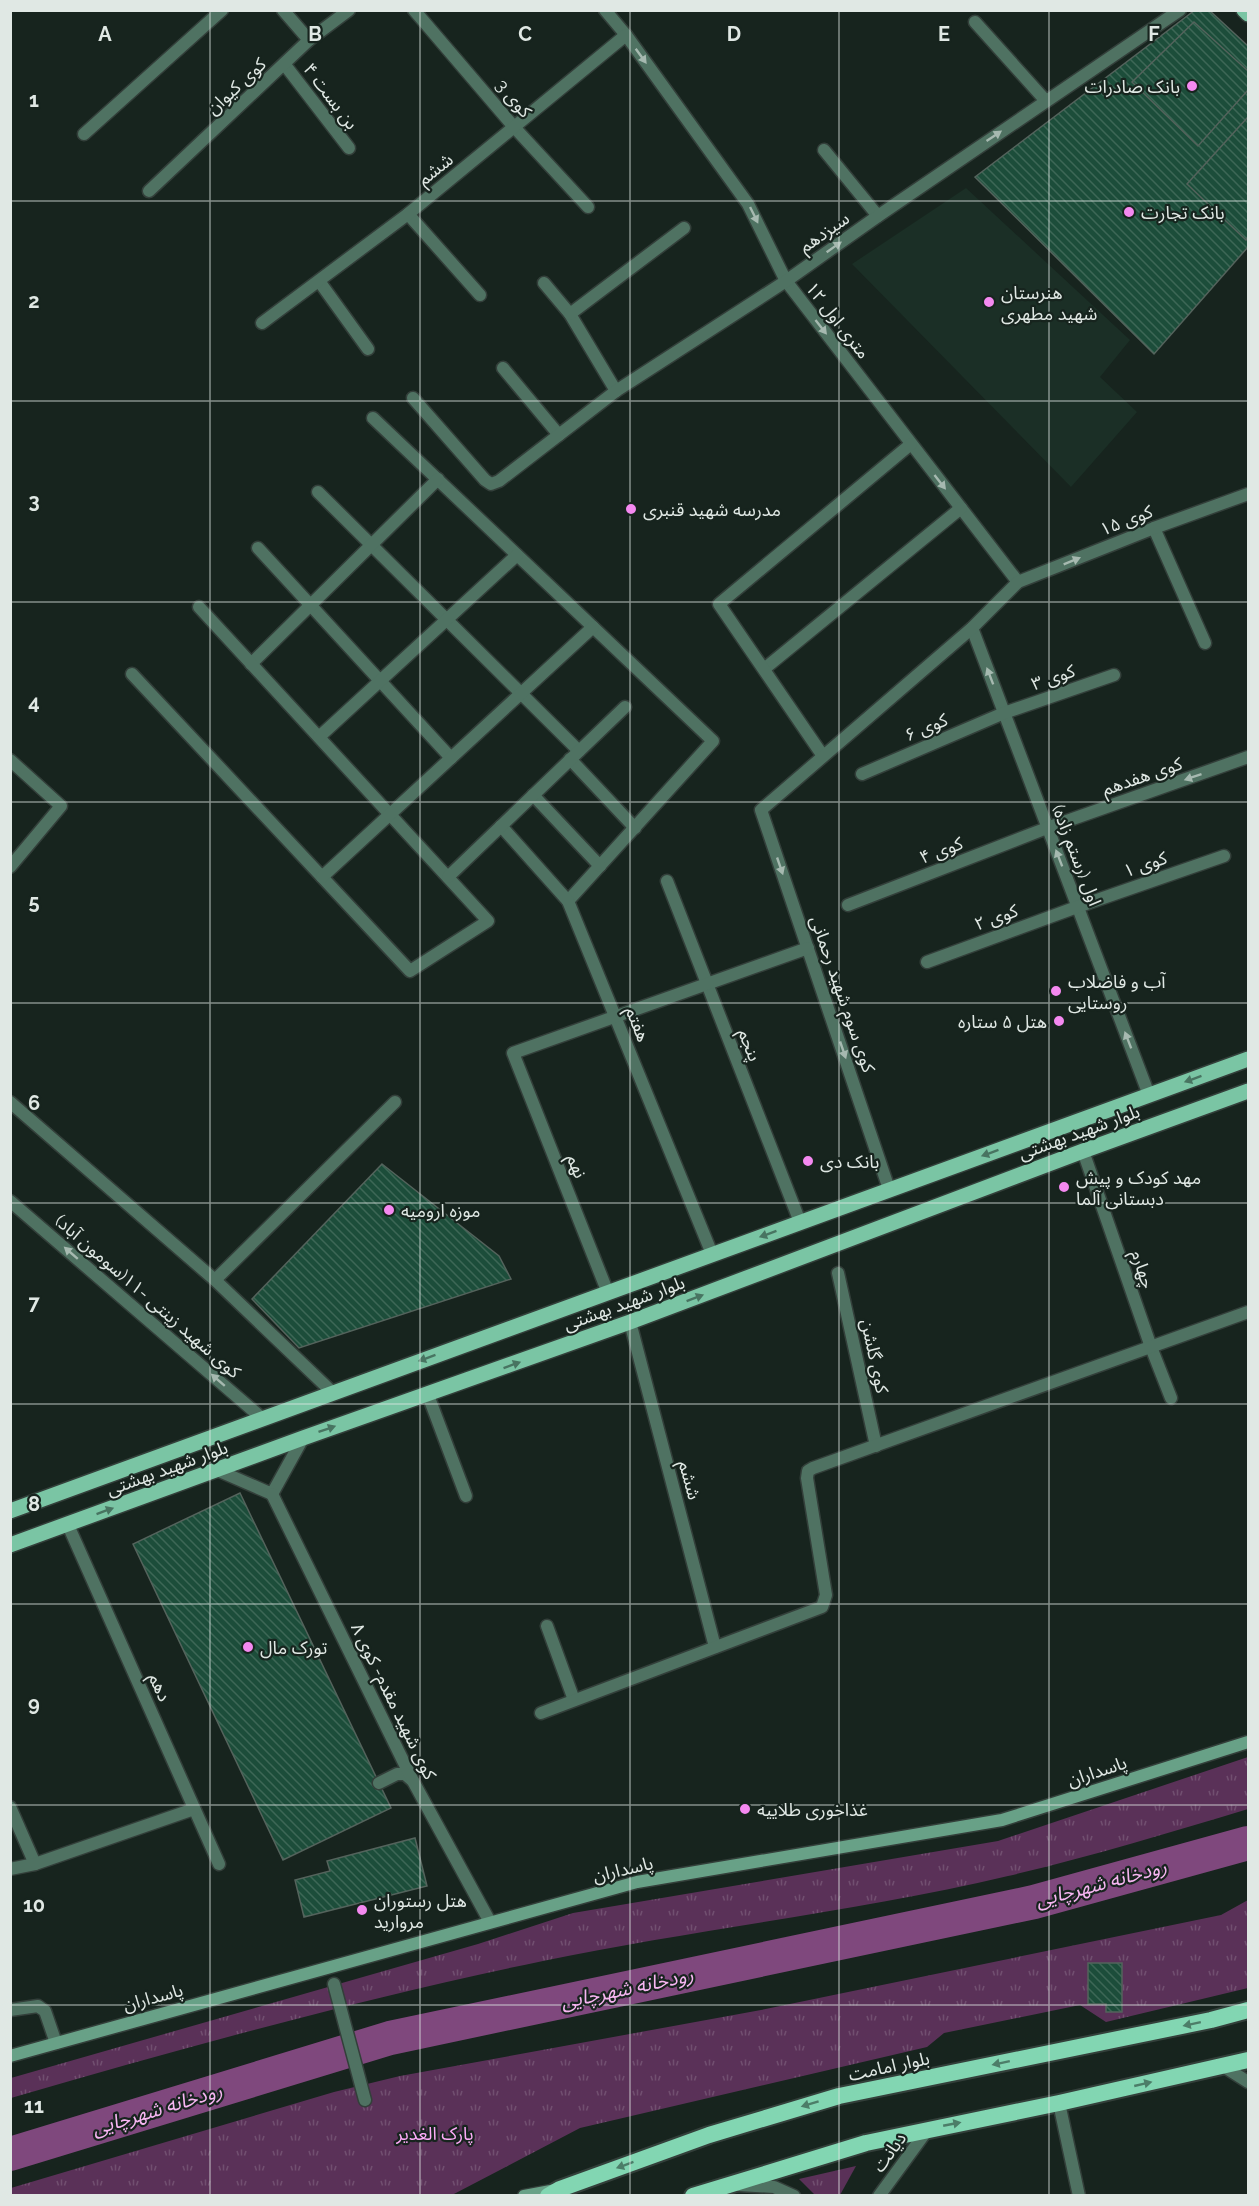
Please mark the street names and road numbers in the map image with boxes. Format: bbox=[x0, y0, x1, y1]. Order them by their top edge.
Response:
street label: کوی کیوان bbox=[202, 53, 271, 119]
street label: بن بست ۴ bbox=[299, 59, 363, 134]
street label: کوی 3 bbox=[491, 75, 537, 123]
street label: ششم bbox=[413, 148, 459, 192]
street label: سیزدهم bbox=[795, 207, 855, 259]
street label: ۱۲ متری اول bbox=[801, 277, 874, 363]
street label: کوی ۱۵ bbox=[1097, 500, 1156, 541]
street label: کوی ۳ bbox=[1029, 660, 1078, 695]
street label: کوی ۶ bbox=[901, 708, 951, 746]
street label: کوی هفدهم bbox=[1099, 752, 1186, 802]
street label: اول (رستم زاده) bbox=[1045, 801, 1106, 910]
street label: کوی ۴ bbox=[916, 832, 966, 869]
street label: کوی ۱ bbox=[1121, 847, 1170, 882]
street label: کوی ۲ bbox=[972, 899, 1021, 935]
street label: کوی سوم شهید رحمانی bbox=[803, 913, 880, 1077]
street label: هفتم bbox=[619, 1003, 654, 1046]
street label: پنجم bbox=[731, 1026, 766, 1065]
street label: بلوار شهید بهشتی bbox=[1015, 1100, 1143, 1165]
street label: نهم bbox=[560, 1151, 591, 1182]
street label: کوی شهید زینتی -۱۱(سومون آباد) bbox=[50, 1210, 245, 1383]
street label: چهارم bbox=[1123, 1247, 1159, 1292]
street label: بلوار شهید بهشتی bbox=[560, 1271, 688, 1336]
street label: کوی گلشن bbox=[856, 1317, 893, 1396]
street label: بلوار شهید بهشتی bbox=[103, 1436, 231, 1501]
street label: ششم bbox=[672, 1458, 705, 1503]
street label: کوی شهید مقدم- کوی ۸ bbox=[343, 1619, 441, 1785]
street label: دهم bbox=[142, 1669, 175, 1706]
street label: پاسداران bbox=[1065, 1752, 1130, 1792]
street label: پاسداران bbox=[591, 1852, 656, 1887]
street label: پاسداران bbox=[121, 1979, 186, 2016]
street label: بلوار امامت bbox=[847, 2047, 932, 2086]
street label: دیانت bbox=[868, 2128, 910, 2176]

